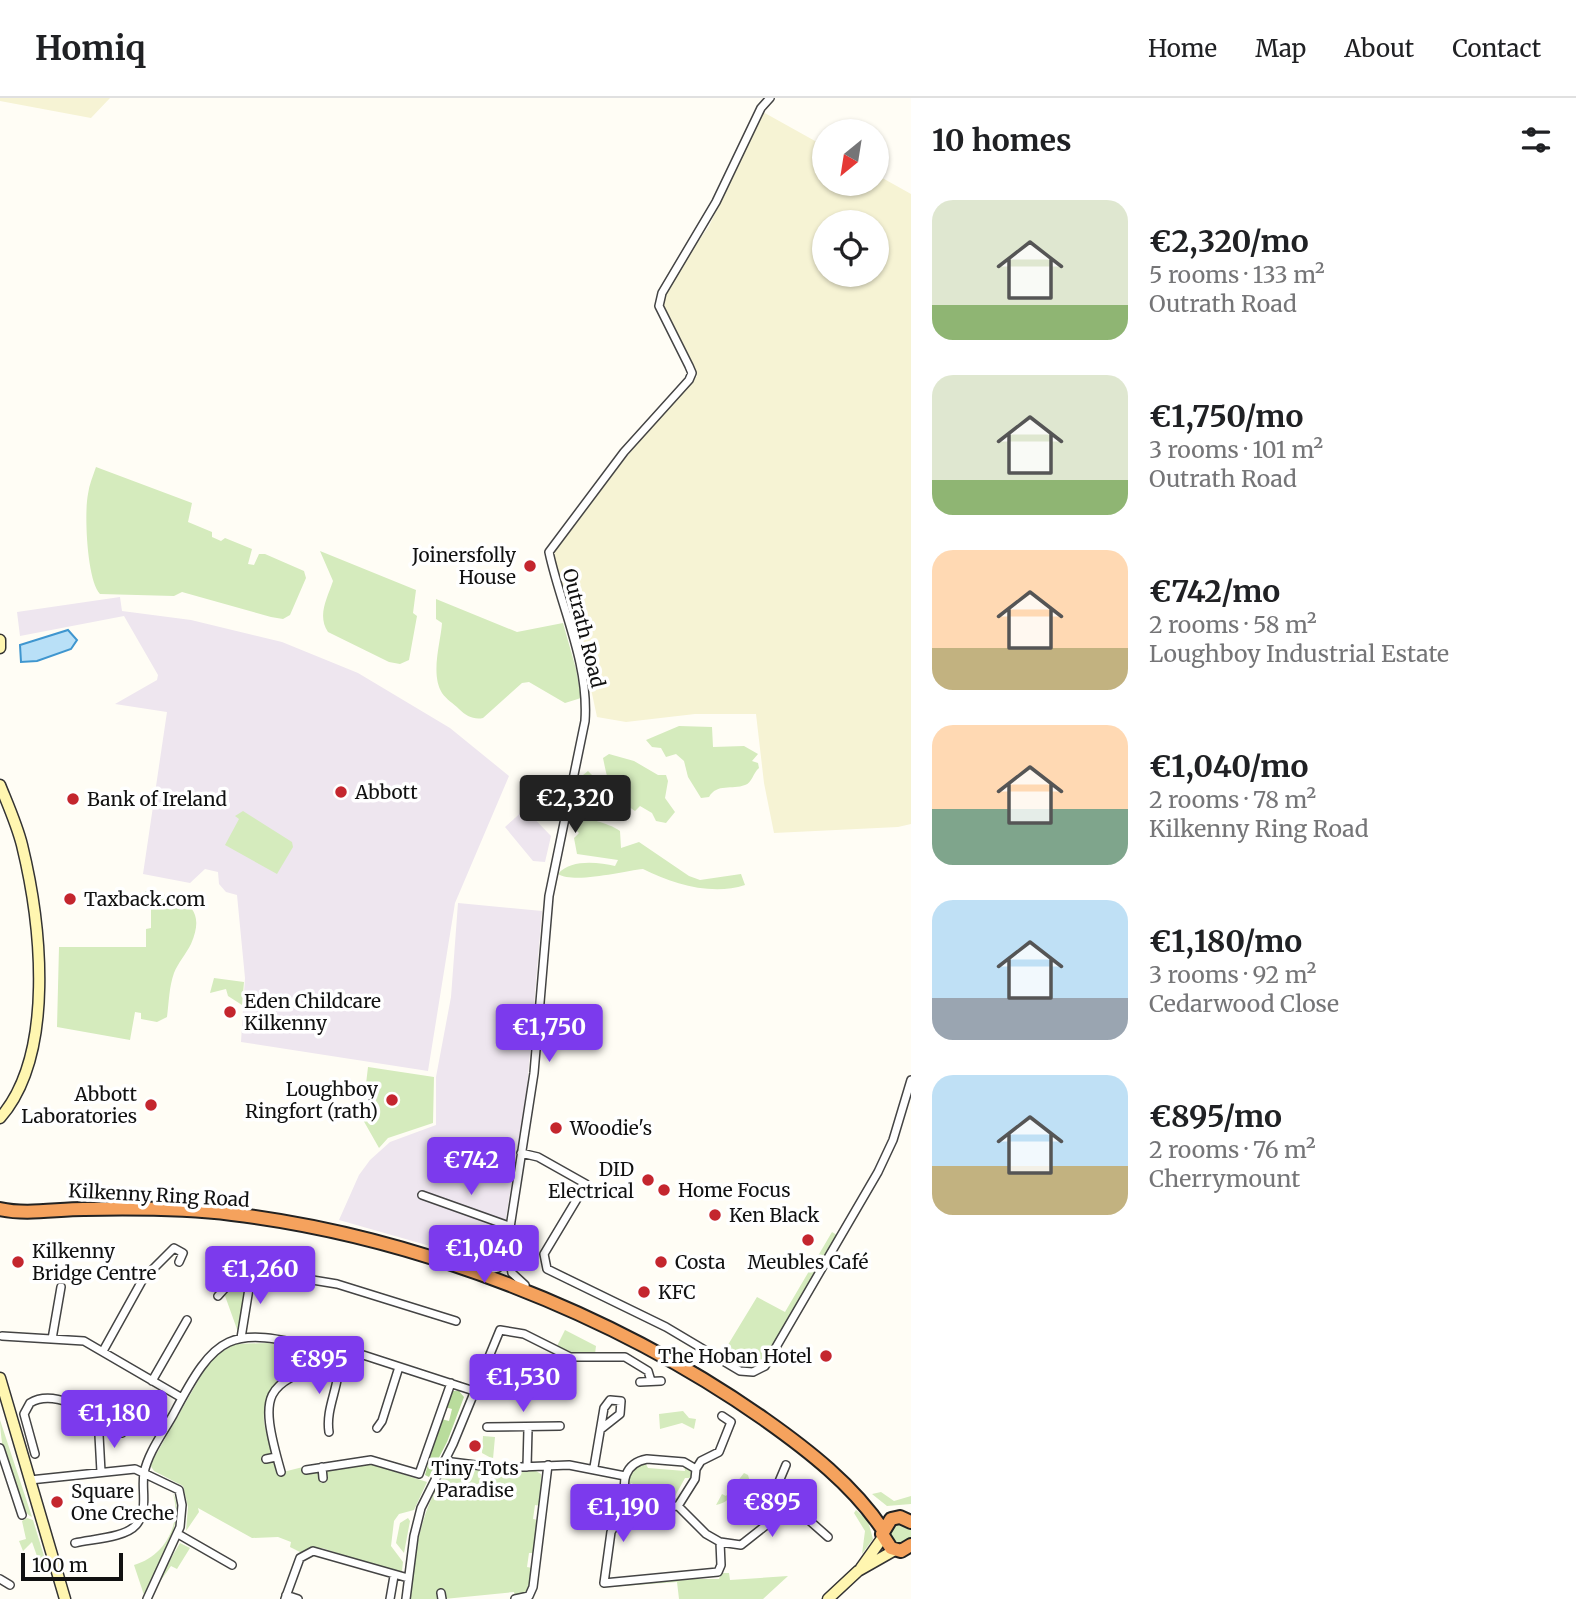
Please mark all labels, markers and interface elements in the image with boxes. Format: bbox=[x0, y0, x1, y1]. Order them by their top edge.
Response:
text: Homiq bbox=[35, 28, 146, 69]
text: Home bbox=[1148, 33, 1217, 64]
text: Map bbox=[1255, 33, 1306, 64]
text: About bbox=[1344, 33, 1414, 64]
text: Contact bbox=[1452, 33, 1541, 64]
north arrow bbox=[812, 119, 889, 196]
map controls bbox=[812, 119, 889, 287]
text: 10 homes bbox=[932, 121, 1072, 159]
icon: filters bbox=[1517, 121, 1555, 159]
button: locate bbox=[812, 210, 889, 287]
text: €2,320/mo bbox=[1149, 222, 1309, 260]
icon: home bbox=[988, 228, 1072, 312]
text: 5 rooms · 133 m² bbox=[1149, 260, 1325, 289]
text: Outrath Road bbox=[1149, 289, 1297, 318]
text: €1,750/mo bbox=[1149, 397, 1303, 435]
icon: home bbox=[988, 403, 1072, 487]
text: 3 rooms · 101 m² bbox=[1149, 435, 1323, 464]
text: Outrath Road bbox=[1149, 464, 1297, 493]
place label: Joinersfolly House bbox=[411, 543, 516, 589]
marker: Joinersfolly House bbox=[522, 558, 538, 574]
street label: Outrath Road bbox=[558, 566, 610, 690]
text: €742/mo bbox=[1149, 572, 1280, 610]
icon: home bbox=[988, 578, 1072, 662]
text: 2 rooms · 58 m² bbox=[1149, 610, 1317, 639]
text: Loughboy Industrial Estate bbox=[1149, 639, 1449, 668]
text: €1,040/mo bbox=[1149, 747, 1308, 785]
icon: home bbox=[988, 753, 1072, 837]
pin: €2,320 bbox=[518, 776, 632, 835]
place label: Abbott bbox=[354, 780, 418, 804]
text: €2,320 bbox=[536, 783, 614, 812]
marker: Abbott bbox=[333, 784, 349, 800]
text: 2 rooms · 78 m² bbox=[1149, 785, 1316, 814]
place label: Bank of Ireland bbox=[87, 787, 227, 811]
marker: Bank of Ireland bbox=[65, 791, 81, 807]
text: Kilkenny Ring Road bbox=[1149, 814, 1369, 843]
place label: Taxback.com bbox=[84, 887, 206, 911]
marker: Taxback.com bbox=[62, 891, 78, 907]
text: €1,180/mo bbox=[1149, 922, 1302, 960]
icon: home bbox=[988, 928, 1072, 1012]
text: 3 rooms · 92 m² bbox=[1149, 960, 1316, 989]
place label: Eden Childcare Kilkenny bbox=[244, 989, 381, 1035]
text: Cedarwood Close bbox=[1149, 989, 1339, 1018]
marker: Eden Childcare Kilkenny bbox=[222, 1004, 238, 1020]
pin: €1,750 bbox=[492, 1004, 606, 1064]
text: €1,750 bbox=[512, 1012, 586, 1041]
place label: Loughboy Ringfort (rath) bbox=[245, 1077, 378, 1123]
place label: Abbott Laboratories bbox=[21, 1082, 138, 1128]
marker: Loughboy Ringfort (rath) bbox=[384, 1092, 400, 1108]
marker: Abbott Laboratories bbox=[143, 1097, 159, 1113]
text: €895/mo bbox=[1149, 1097, 1282, 1135]
icon: home bbox=[988, 1103, 1072, 1187]
place label: Woodie's bbox=[569, 1116, 652, 1140]
marker: Woodie's bbox=[548, 1120, 564, 1136]
text: 2 rooms · 76 m² bbox=[1149, 1135, 1316, 1164]
pin: €742 bbox=[430, 1138, 512, 1197]
text: €742 bbox=[443, 1145, 499, 1174]
place label: DID Electrical bbox=[548, 1157, 634, 1203]
text: Cherrymount bbox=[1149, 1164, 1300, 1193]
marker: DID Electrical bbox=[640, 1172, 656, 1188]
street label: Kilkenny Ring Road bbox=[68, 1178, 250, 1212]
place label: Home Focus bbox=[678, 1178, 791, 1202]
marker: Home Focus bbox=[656, 1182, 672, 1198]
place label: Ken Black bbox=[729, 1203, 819, 1227]
marker: Ken Black bbox=[707, 1207, 723, 1223]
pin: €1,040 bbox=[427, 1226, 541, 1285]
marker: Meubles Café bbox=[800, 1232, 816, 1248]
text: €1,040 bbox=[445, 1233, 523, 1262]
place label: Kilkenny Bridge Centre bbox=[32, 1239, 156, 1285]
pin: €1,260 bbox=[203, 1246, 317, 1306]
place label: Costa bbox=[675, 1250, 725, 1274]
place label: Meubles Café bbox=[748, 1250, 868, 1274]
marker: Kilkenny Bridge Centre bbox=[10, 1254, 26, 1270]
text: €1,260 bbox=[221, 1254, 299, 1283]
marker: Costa bbox=[653, 1254, 669, 1270]
place label: KFC bbox=[658, 1280, 696, 1304]
marker: KFC bbox=[636, 1284, 652, 1300]
pin: €895 bbox=[278, 1336, 360, 1396]
text: €895 bbox=[290, 1344, 348, 1373]
place label: The Hoban Hotel bbox=[658, 1344, 812, 1368]
marker: The Hoban Hotel bbox=[818, 1348, 834, 1364]
pin: €1,530 bbox=[466, 1354, 580, 1414]
text: €1,530 bbox=[486, 1362, 560, 1391]
pin: €1,180 bbox=[57, 1390, 171, 1450]
text: €1,180 bbox=[77, 1398, 151, 1427]
marker: Tiny Tots Paradise bbox=[467, 1438, 483, 1454]
place label: Tiny Tots Paradise bbox=[431, 1456, 519, 1502]
place label: Square One Creche bbox=[71, 1479, 174, 1525]
pin: €895 bbox=[731, 1480, 813, 1539]
pin: €1,190 bbox=[566, 1484, 680, 1544]
text: €895 bbox=[743, 1487, 801, 1516]
text: €1,190 bbox=[586, 1492, 660, 1521]
marker: Square One Creche bbox=[49, 1494, 65, 1510]
scale bar bbox=[21, 1550, 122, 1582]
text: 100 m bbox=[32, 1553, 88, 1577]

